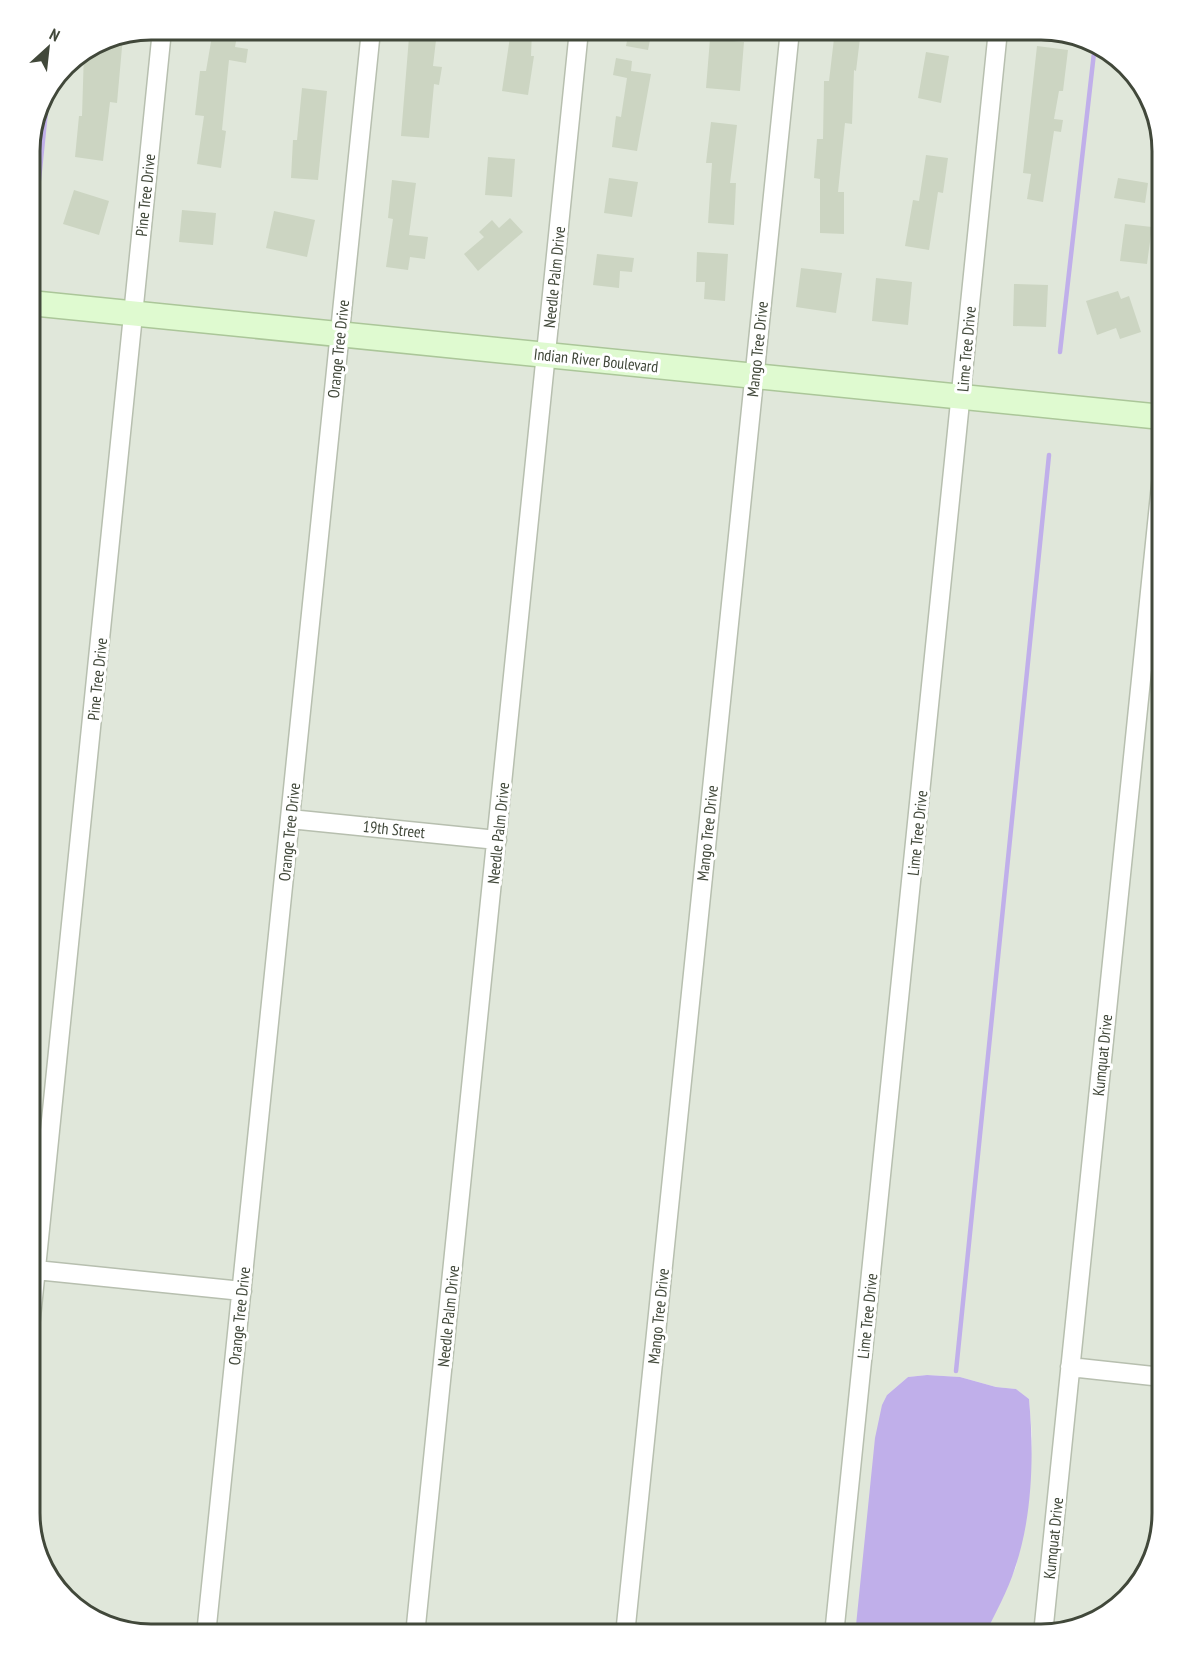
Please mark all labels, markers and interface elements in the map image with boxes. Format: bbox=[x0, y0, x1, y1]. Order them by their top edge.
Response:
north arrow bbox=[18, 18, 78, 78]
text: N bbox=[46, 24, 63, 46]
street label: Pine Tree Drive bbox=[131, 153, 159, 237]
street label: Needle Palm Drive bbox=[539, 225, 569, 329]
street label: Orange Tree Drive bbox=[323, 299, 353, 399]
street label: Mango Tree Drive bbox=[742, 300, 772, 398]
street label: Lime Tree Drive bbox=[952, 305, 980, 393]
street label: Indian River Boulevard bbox=[533, 344, 659, 376]
street label: Pine Tree Drive bbox=[83, 637, 111, 721]
street label: Needle Palm Drive bbox=[483, 781, 513, 885]
street label: Orange Tree Drive bbox=[274, 782, 304, 882]
street label: Mango Tree Drive bbox=[692, 784, 722, 882]
street label: Lime Tree Drive bbox=[903, 789, 931, 877]
street label: 19th Street bbox=[362, 816, 427, 842]
street label: Kumquat Drive bbox=[1088, 1013, 1116, 1097]
street label: Needle Palm Drive bbox=[433, 1264, 463, 1368]
street label: Orange Tree Drive bbox=[224, 1266, 254, 1366]
street label: Mango Tree Drive bbox=[643, 1267, 673, 1365]
street label: Lime Tree Drive bbox=[853, 1272, 881, 1360]
street label: Kumquat Drive bbox=[1039, 1496, 1067, 1580]

